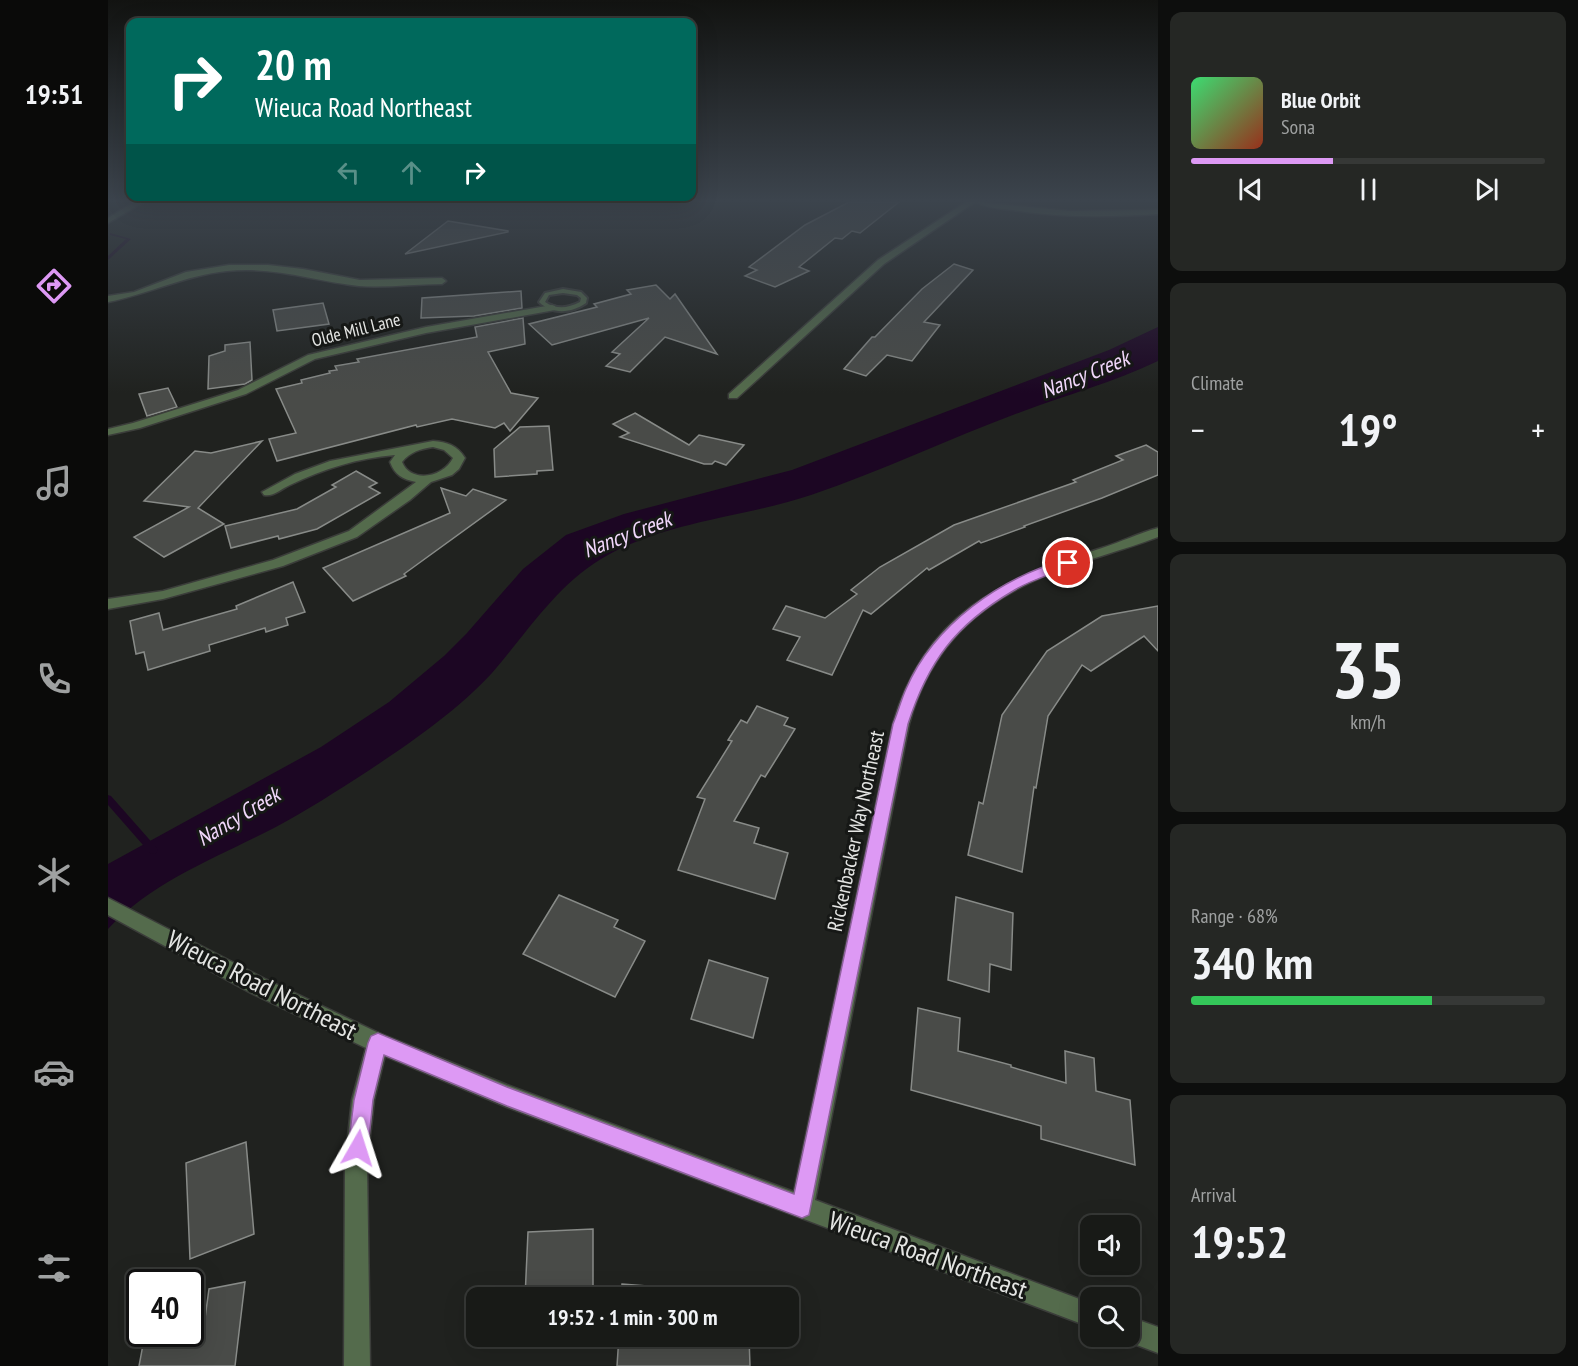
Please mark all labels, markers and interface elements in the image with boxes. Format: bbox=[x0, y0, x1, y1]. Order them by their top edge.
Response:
text: 20 m bbox=[255, 37, 332, 92]
icon: right bbox=[156, 42, 234, 120]
text: 19:51 bbox=[25, 77, 83, 111]
text: Blue Orbit bbox=[1281, 86, 1360, 114]
text: Wieuca Road Northeast bbox=[255, 90, 472, 124]
text: Sona bbox=[1281, 114, 1315, 140]
icon: left bbox=[332, 156, 365, 189]
icon: ahead bbox=[395, 156, 428, 189]
icon: right bbox=[458, 156, 491, 189]
icon: previous bbox=[1234, 173, 1267, 206]
icon: pause bbox=[1352, 173, 1385, 206]
icon: next bbox=[1470, 173, 1503, 206]
icon: directions bbox=[33, 265, 75, 307]
street label: Olde Mill Lane bbox=[309, 307, 403, 352]
water label: Nancy Creek bbox=[1037, 343, 1135, 404]
text: Climate bbox=[1191, 370, 1244, 396]
text: 19° bbox=[1338, 400, 1398, 458]
text: − bbox=[1191, 408, 1205, 451]
text: + bbox=[1531, 408, 1545, 451]
icon: music bbox=[33, 462, 75, 504]
water label: Nancy Creek bbox=[579, 503, 678, 564]
pin bbox=[1042, 537, 1093, 588]
icon: arrive bbox=[1051, 546, 1084, 579]
text: 35 bbox=[1331, 619, 1405, 720]
icon: phone bbox=[33, 658, 75, 700]
text: km/h bbox=[1350, 709, 1386, 735]
street label: Rickenbacker Way Northeast bbox=[821, 728, 890, 934]
water label: Nancy Creek bbox=[191, 779, 287, 852]
icon: climate bbox=[33, 854, 75, 896]
text: Range · 68% bbox=[1191, 903, 1278, 929]
street label: Wieuca Road Northeast bbox=[162, 922, 363, 1047]
text: 340 km bbox=[1191, 933, 1313, 991]
icon: car bbox=[33, 1051, 75, 1093]
position arrow bbox=[326, 1116, 390, 1180]
text: Arrival bbox=[1191, 1182, 1236, 1208]
street label: Wieuca Road Northeast bbox=[824, 1203, 1032, 1306]
text: 19:52 bbox=[1191, 1212, 1288, 1270]
map controls bbox=[1080, 1215, 1140, 1347]
button: sound bbox=[1080, 1215, 1140, 1275]
icon: filters bbox=[33, 1247, 75, 1289]
speed limit sign: 40 bbox=[126, 1269, 204, 1347]
button: search bbox=[1080, 1287, 1140, 1347]
text: 19:52 · 1 min · 300 m bbox=[547, 1303, 718, 1331]

